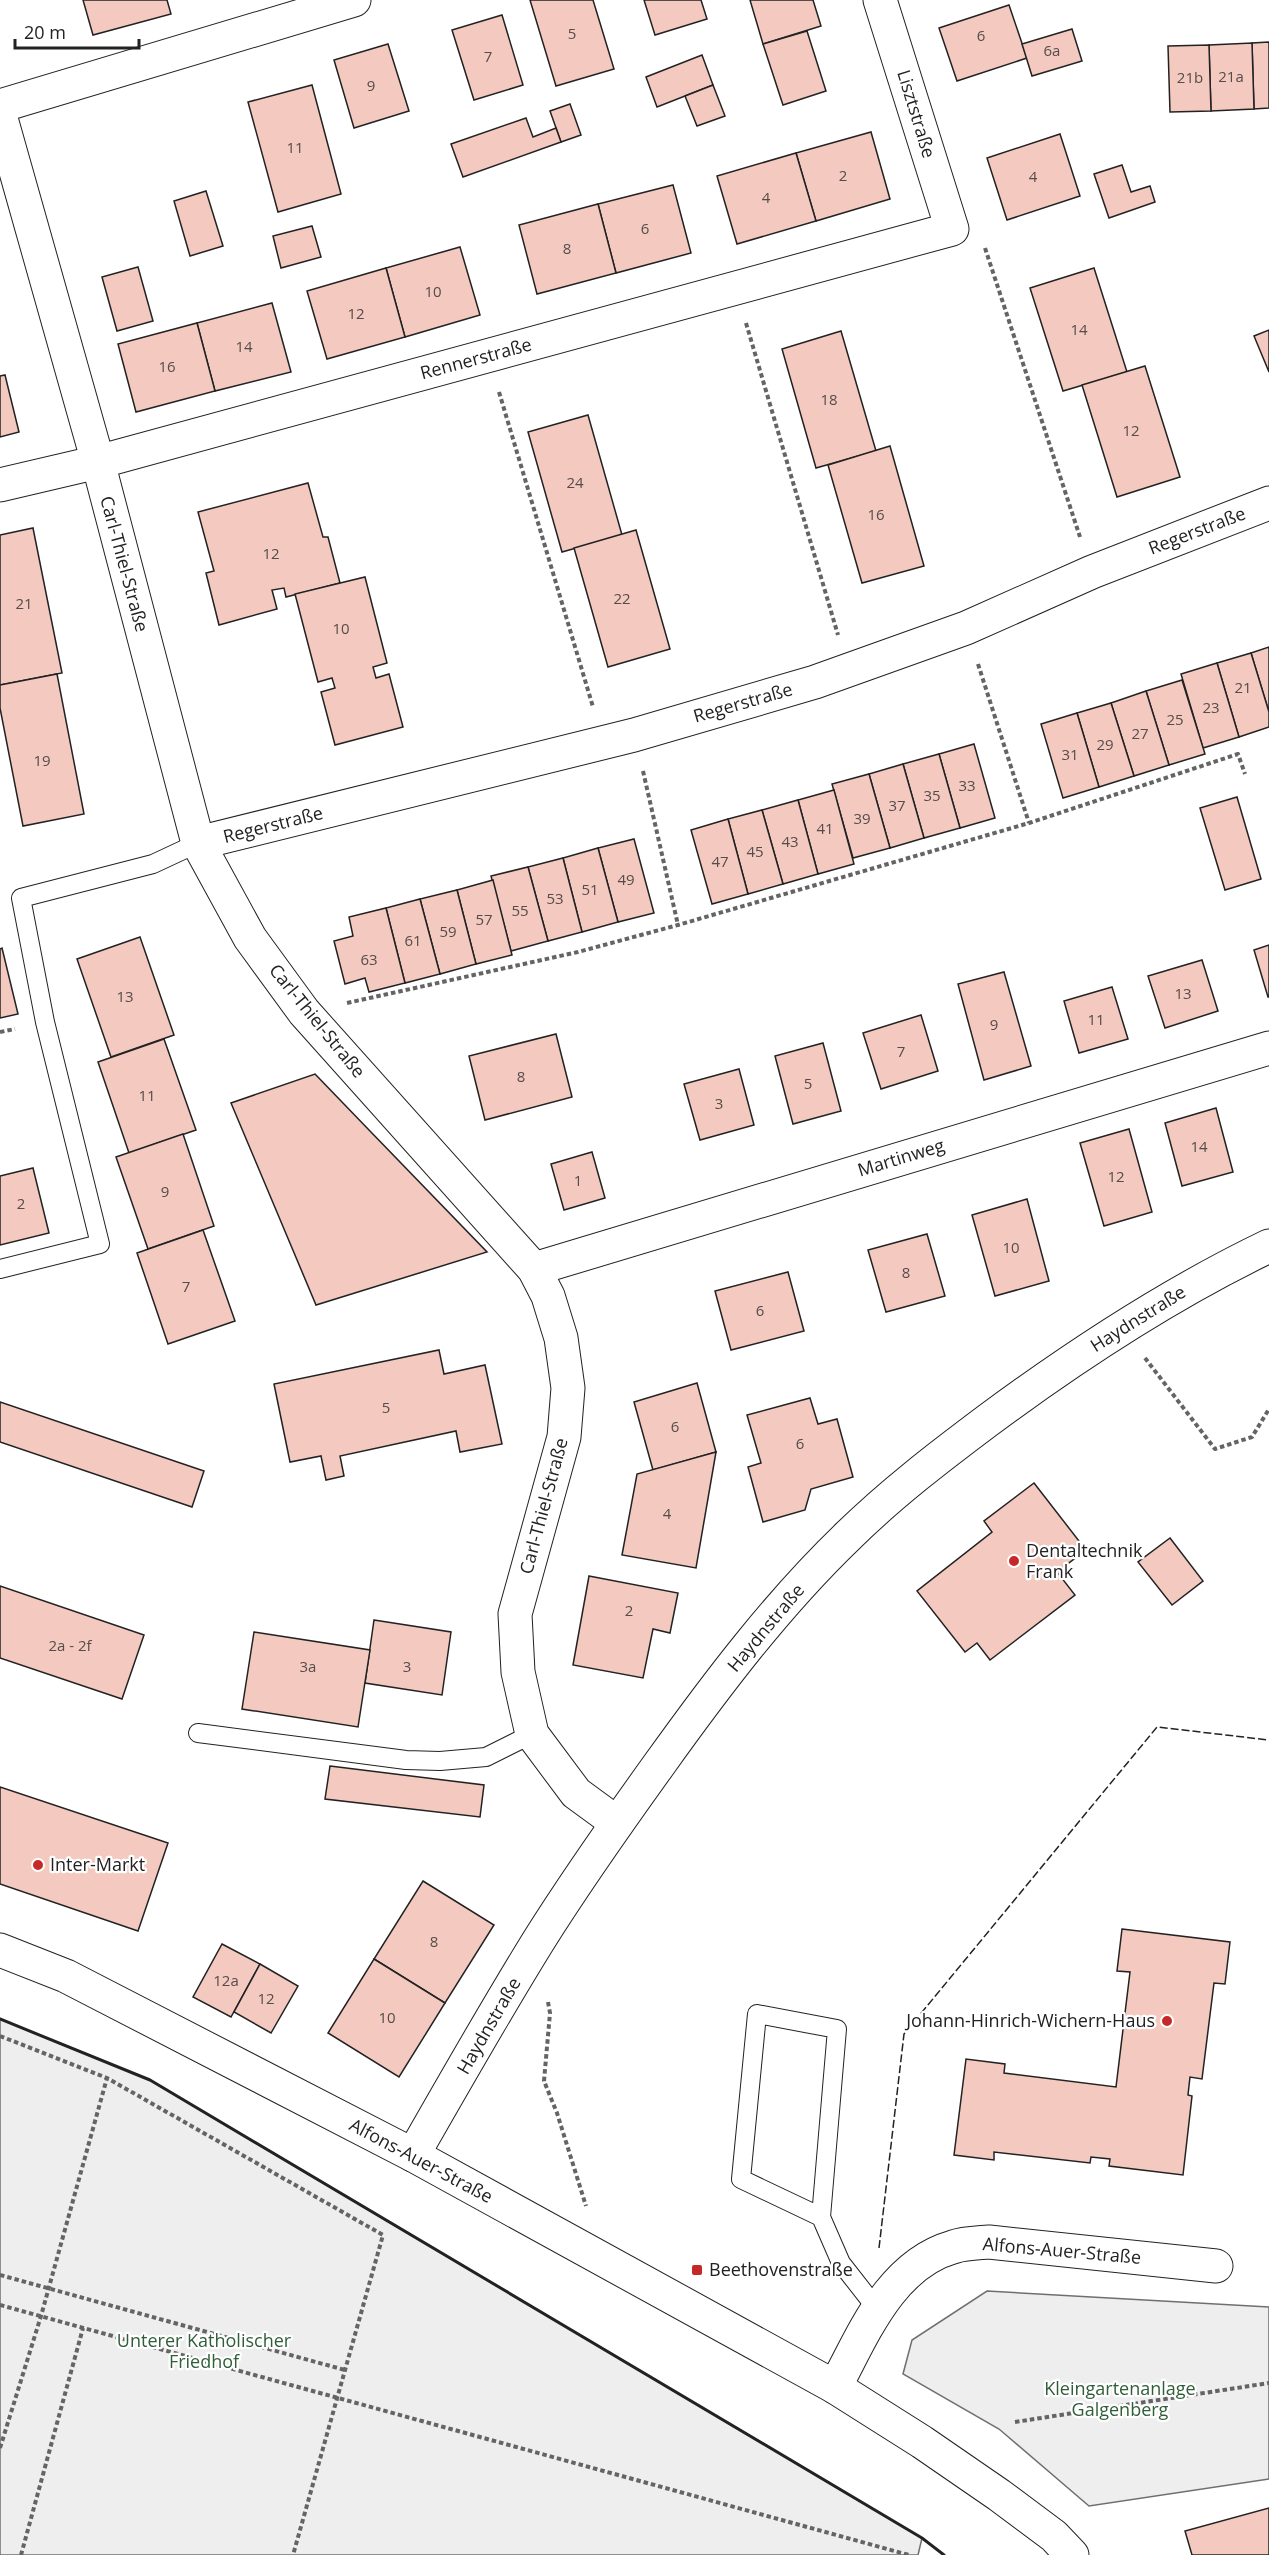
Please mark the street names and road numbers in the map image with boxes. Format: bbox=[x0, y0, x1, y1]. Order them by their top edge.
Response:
street label: Lisztstraße bbox=[892, 67, 942, 161]
street label: Rennerstraße bbox=[417, 332, 534, 384]
street label: Carl-Thiel-Straße bbox=[95, 493, 155, 634]
street label: Regerstraße bbox=[1145, 501, 1249, 560]
street label: Regerstraße bbox=[690, 676, 795, 728]
street label: Regerstraße bbox=[220, 800, 325, 848]
street label: Carl-Thiel-Straße bbox=[264, 958, 371, 1082]
street label: Martinweg bbox=[854, 1132, 947, 1182]
street label: Haydnstraße bbox=[1085, 1279, 1190, 1357]
street label: Carl-Thiel-Straße bbox=[513, 1435, 573, 1576]
street label: Haydnstraße bbox=[721, 1578, 809, 1676]
street label: Haydnstraße bbox=[451, 1973, 526, 2078]
street label: Alfons-Auer-Straße bbox=[346, 2112, 497, 2208]
street label: Alfons-Auer-Straße bbox=[982, 2231, 1142, 2269]

